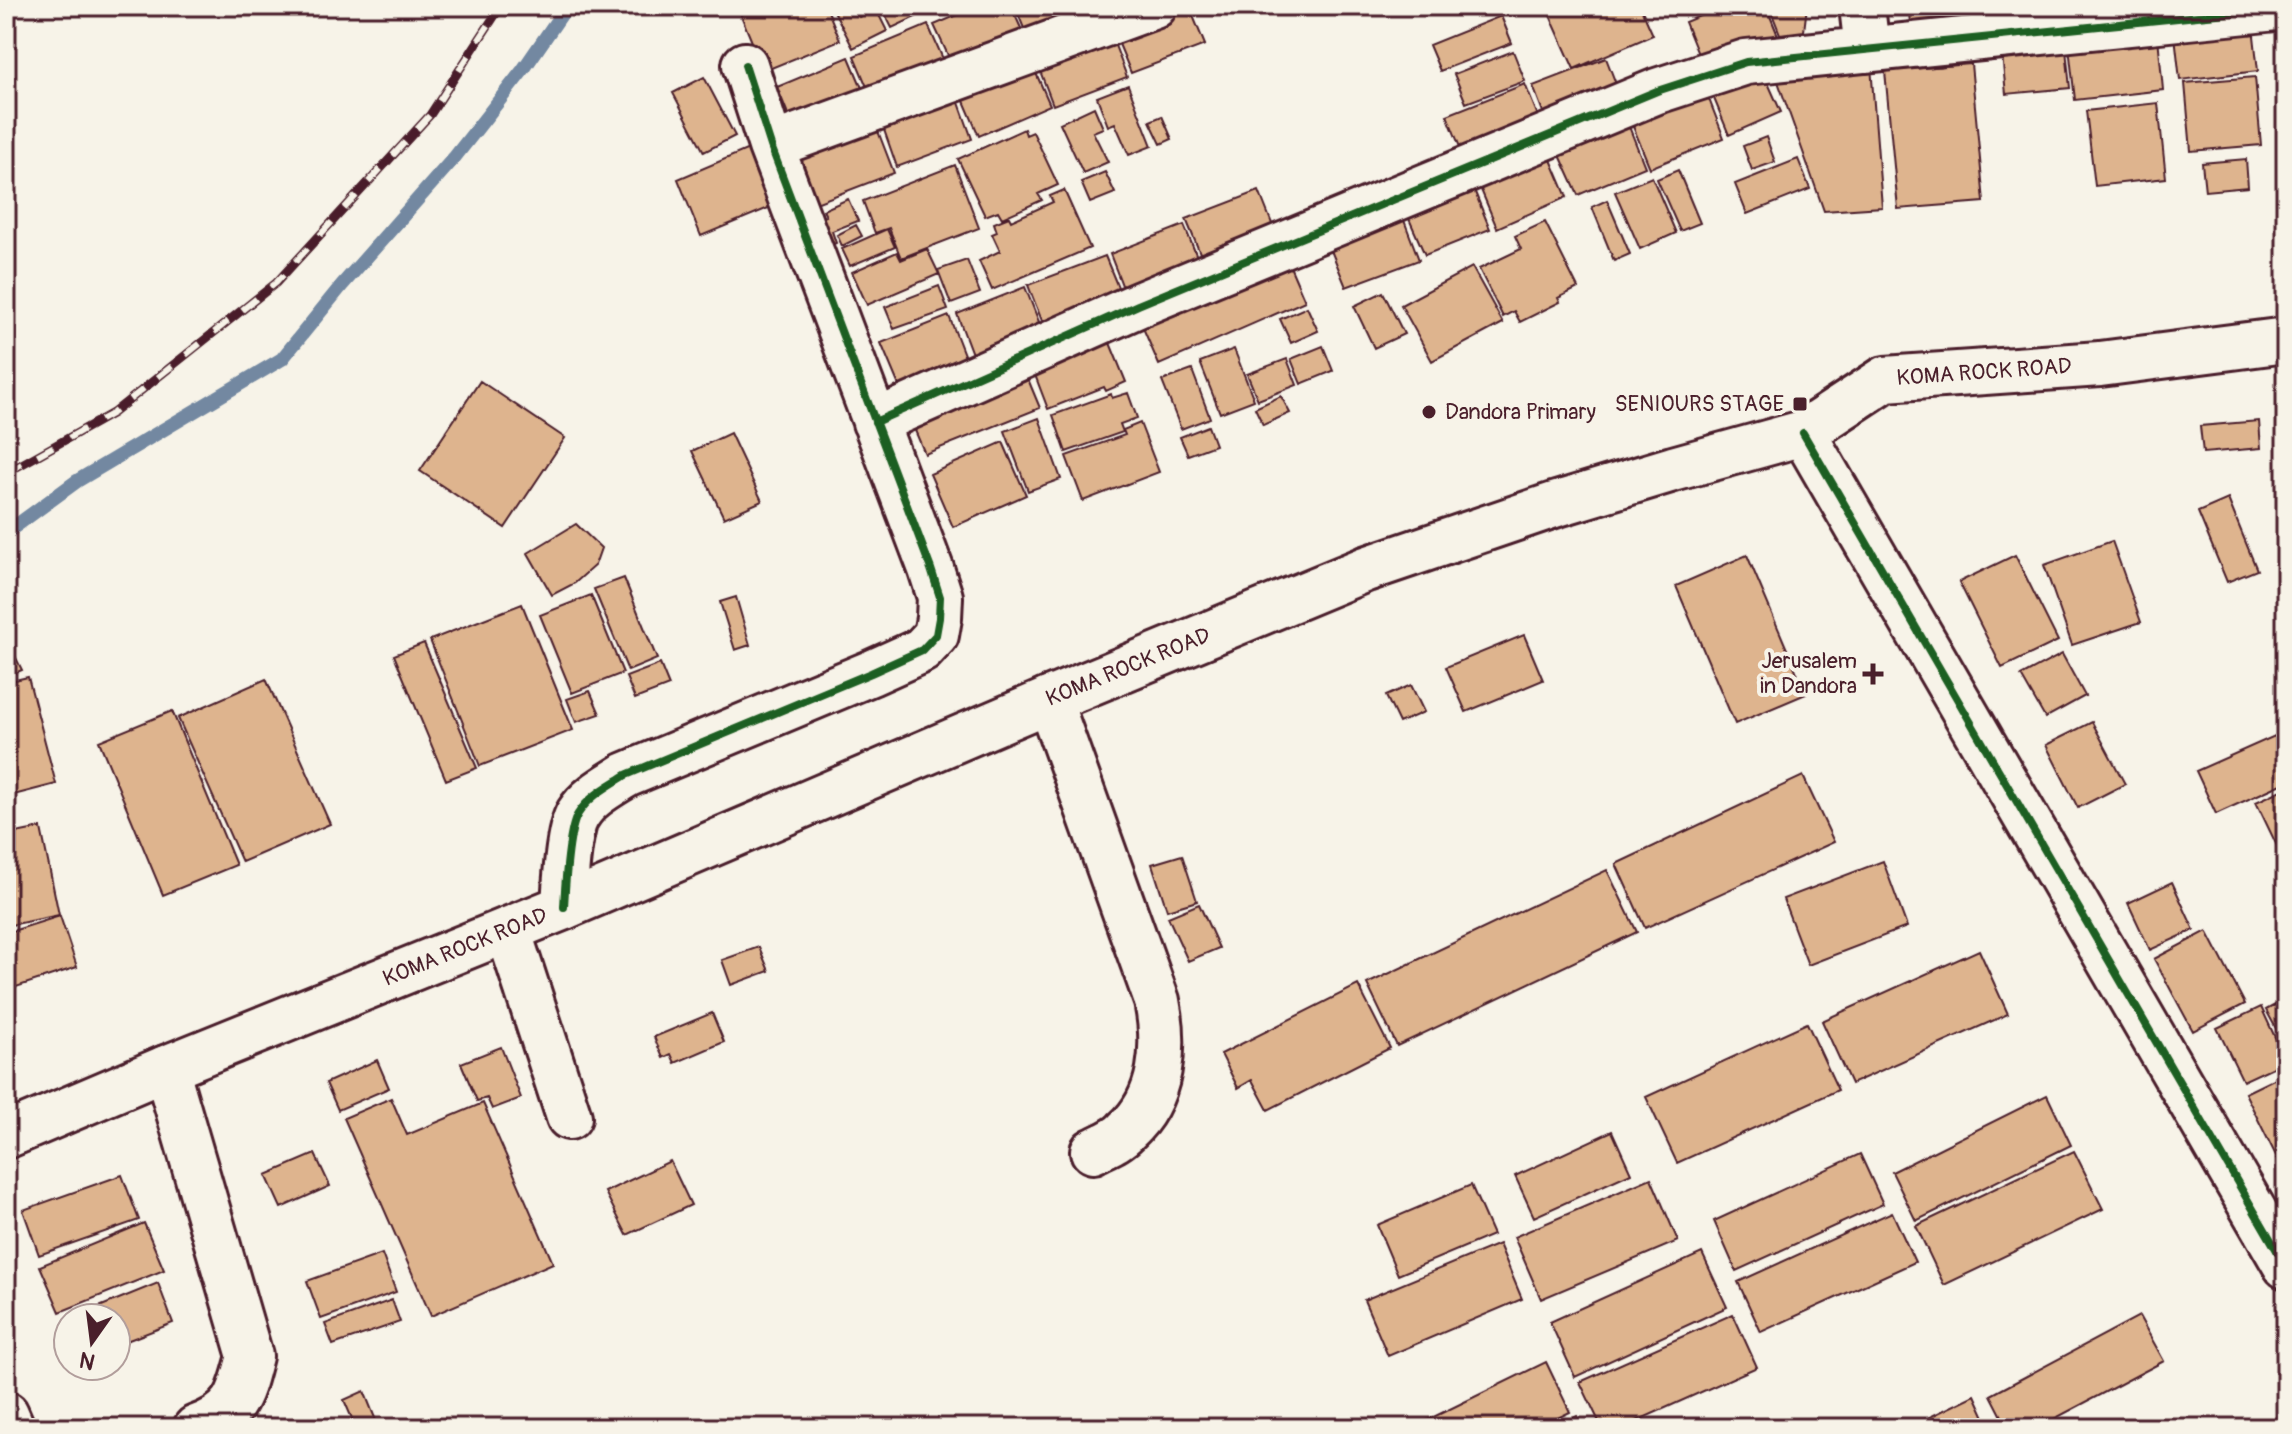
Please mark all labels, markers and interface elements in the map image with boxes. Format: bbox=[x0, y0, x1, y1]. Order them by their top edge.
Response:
street label: KOMA ROCK ROAD bbox=[1896, 352, 2072, 392]
place label: SENIOURS STAGE bbox=[1615, 390, 1784, 418]
marker: SENIOURS STAGE bbox=[1791, 395, 1809, 413]
place label: Dandora Primary bbox=[1445, 398, 1596, 426]
marker: Dandora Primary bbox=[1420, 403, 1438, 421]
street label: KOMA ROCK ROAD bbox=[1042, 621, 1214, 713]
place label: Jerusalem in Dandora bbox=[1760, 647, 1857, 700]
marker: Jerusalem in Dandora bbox=[1864, 665, 1882, 683]
street label: KOMA ROCK ROAD bbox=[379, 901, 551, 993]
north arrow bbox=[52, 1302, 132, 1382]
text: N bbox=[77, 1345, 98, 1376]

